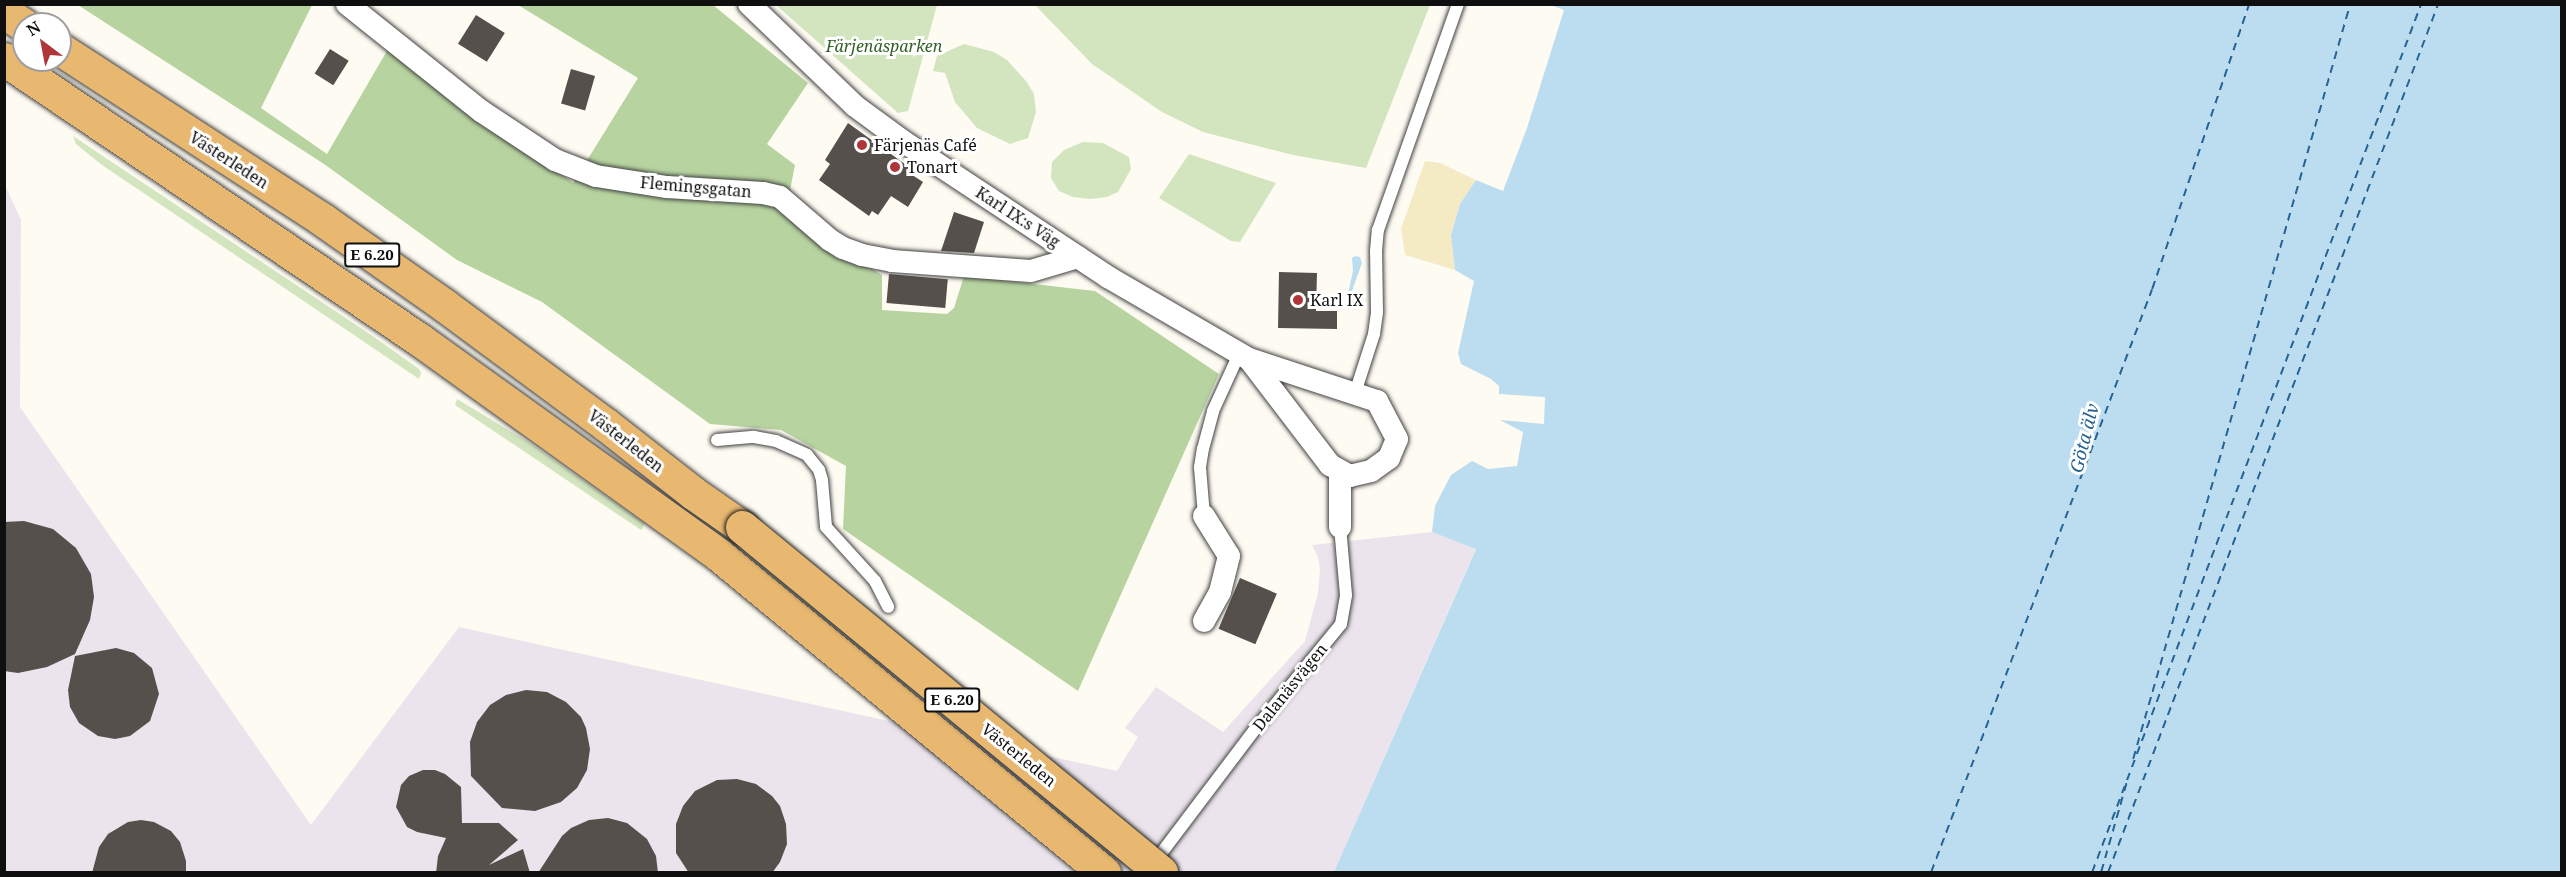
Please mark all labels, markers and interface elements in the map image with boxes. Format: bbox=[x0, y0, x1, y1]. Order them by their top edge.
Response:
north arrow bbox=[12, 12, 72, 72]
text: N bbox=[22, 16, 45, 41]
park label: Färjenäsparken bbox=[826, 36, 942, 56]
street label: Västerleden bbox=[186, 127, 272, 193]
place label: Färjenäs Café bbox=[874, 135, 977, 155]
marker: Färjenäs Café bbox=[855, 138, 869, 152]
place label: Tonart bbox=[907, 157, 958, 177]
marker: Tonart bbox=[888, 160, 902, 174]
street label: Flemingsgatan bbox=[639, 173, 753, 201]
street label: Karl IX:s Väg bbox=[972, 183, 1064, 251]
road number: E 6.20 bbox=[344, 243, 400, 267]
place label: Karl IX bbox=[1310, 290, 1363, 310]
marker: Karl IX bbox=[1291, 293, 1305, 307]
water label: Göta älv bbox=[2065, 401, 2103, 475]
street label: Västerleden bbox=[585, 406, 667, 476]
street label: Dalanäsvägen bbox=[1249, 639, 1331, 735]
road number: E 6.20 bbox=[924, 688, 980, 712]
street label: Västerleden bbox=[978, 719, 1060, 791]

